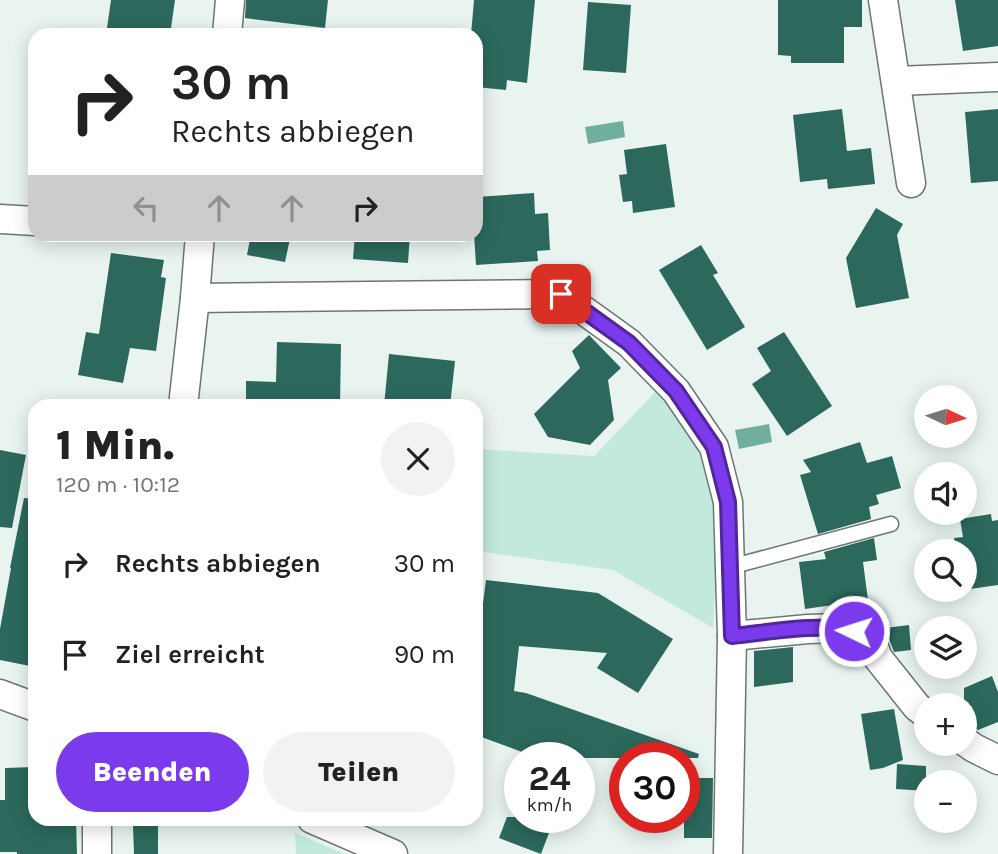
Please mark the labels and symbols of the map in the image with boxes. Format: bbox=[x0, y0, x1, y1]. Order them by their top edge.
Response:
pin bbox=[531, 264, 591, 324]
north arrow bbox=[914, 385, 976, 448]
position arrow bbox=[817, 594, 891, 668]
speed limit sign: 30 bbox=[609, 742, 700, 833]

